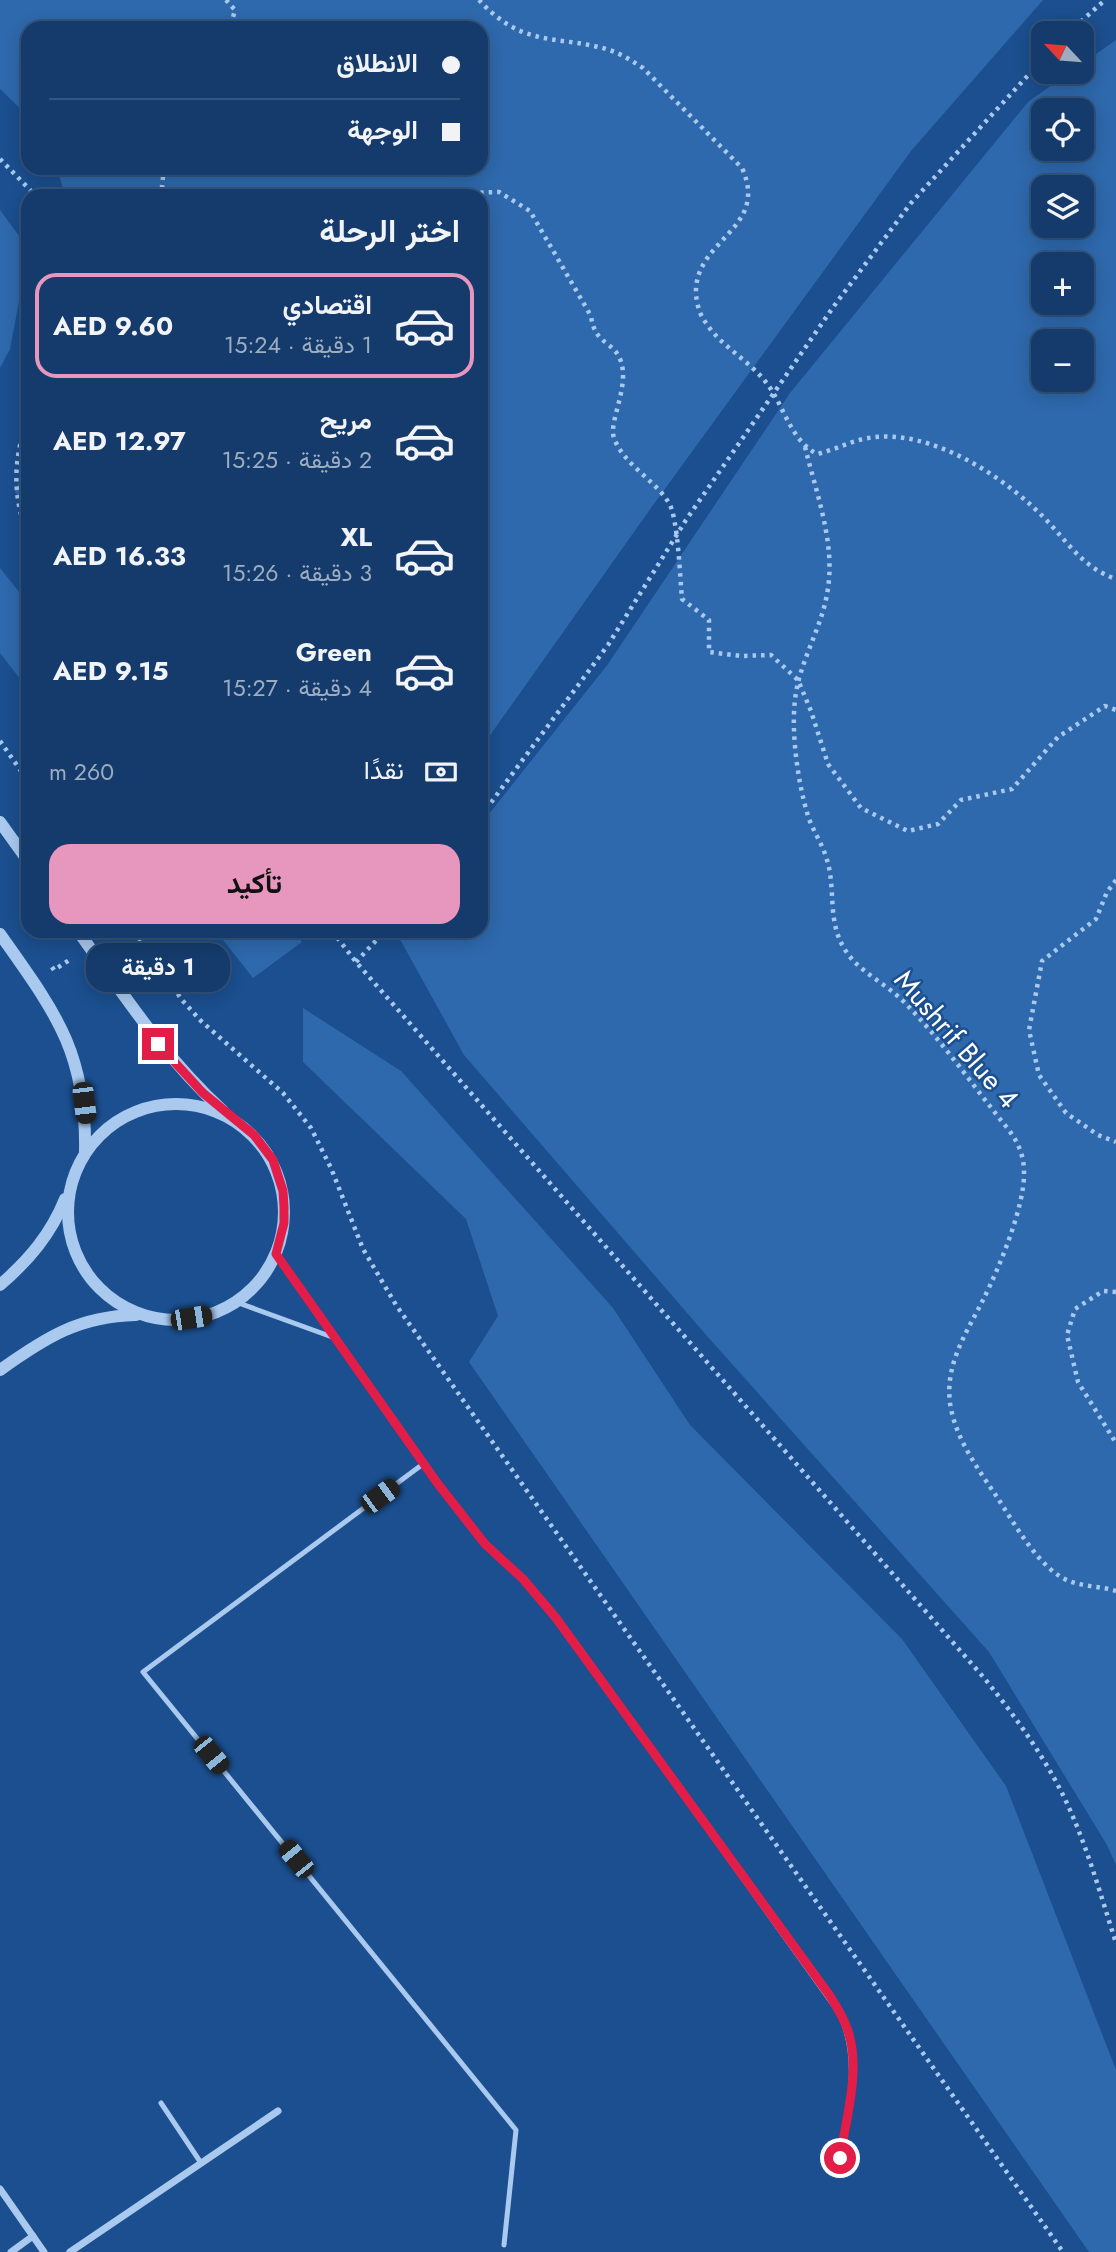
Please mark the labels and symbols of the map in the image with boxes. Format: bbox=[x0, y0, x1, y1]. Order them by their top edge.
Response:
north arrow bbox=[1031, 21, 1094, 84]
callout: 1 دقيقة bbox=[86, 942, 230, 992]
street label: Mushrif Blue 4 bbox=[885, 961, 1029, 1118]
route end bbox=[142, 1028, 174, 1060]
car bbox=[72, 1081, 97, 1125]
car bbox=[169, 1304, 214, 1332]
car bbox=[357, 1475, 404, 1517]
car bbox=[190, 1732, 233, 1778]
car bbox=[275, 1836, 318, 1882]
route start bbox=[824, 2142, 856, 2174]

